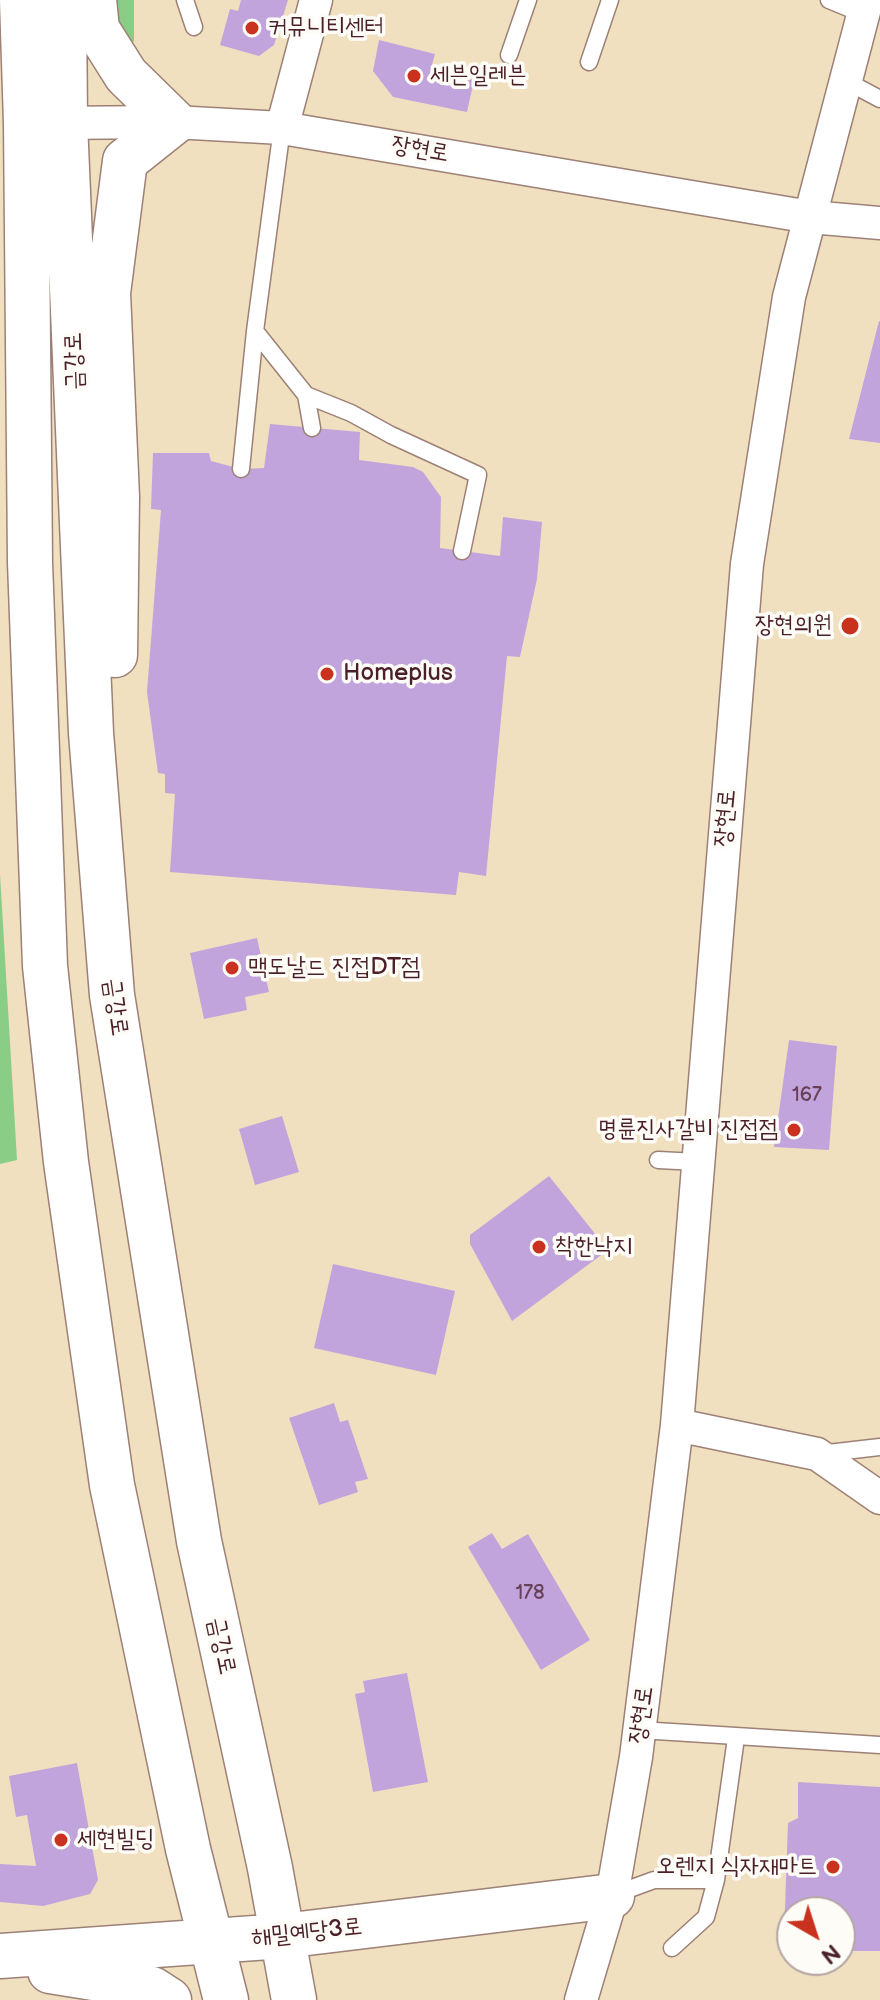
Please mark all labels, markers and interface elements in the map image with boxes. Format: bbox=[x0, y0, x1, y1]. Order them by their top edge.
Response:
place label: 커뮤니티센터 bbox=[268, 14, 384, 42]
marker: 커뮤니티센터 bbox=[243, 19, 261, 37]
place label: 세븐일레븐 bbox=[430, 62, 527, 90]
marker: 세븐일레븐 bbox=[405, 67, 423, 85]
street label: 장현로 bbox=[389, 131, 451, 169]
street label: 금강로 bbox=[60, 332, 90, 390]
place label: 장현의원 bbox=[755, 612, 832, 640]
marker: 장현의원 bbox=[839, 615, 861, 637]
place label: Homeplus bbox=[343, 660, 453, 688]
marker: Homeplus bbox=[318, 665, 336, 683]
street label: 장현로 bbox=[709, 788, 743, 848]
place label: 맥도날드 진접DT점 bbox=[248, 954, 420, 982]
marker: 맥도날드 진접DT점 bbox=[223, 959, 241, 977]
street label: 금강로 bbox=[97, 976, 133, 1038]
house number: 167 bbox=[792, 1084, 822, 1108]
place label: 명륜진사갈비 진접점 bbox=[598, 1116, 778, 1144]
marker: 명륜진사갈비 진접점 bbox=[785, 1121, 803, 1139]
place label: 착한낙지 bbox=[555, 1233, 632, 1261]
marker: 착한낙지 bbox=[530, 1238, 548, 1256]
house number: 178 bbox=[515, 1582, 545, 1606]
street label: 금강로 bbox=[201, 1615, 241, 1677]
street label: 장현로 bbox=[624, 1684, 660, 1746]
place label: 세현빌딩 bbox=[77, 1826, 154, 1854]
marker: 세현빌딩 bbox=[52, 1831, 70, 1849]
place label: 오렌지 식자재마트 bbox=[656, 1853, 817, 1881]
marker: 오렌지 식자재마트 bbox=[824, 1858, 842, 1876]
north arrow bbox=[776, 1896, 856, 1976]
street label: 해밀예당3로 bbox=[250, 1913, 364, 1953]
text: N bbox=[815, 1938, 845, 1969]

